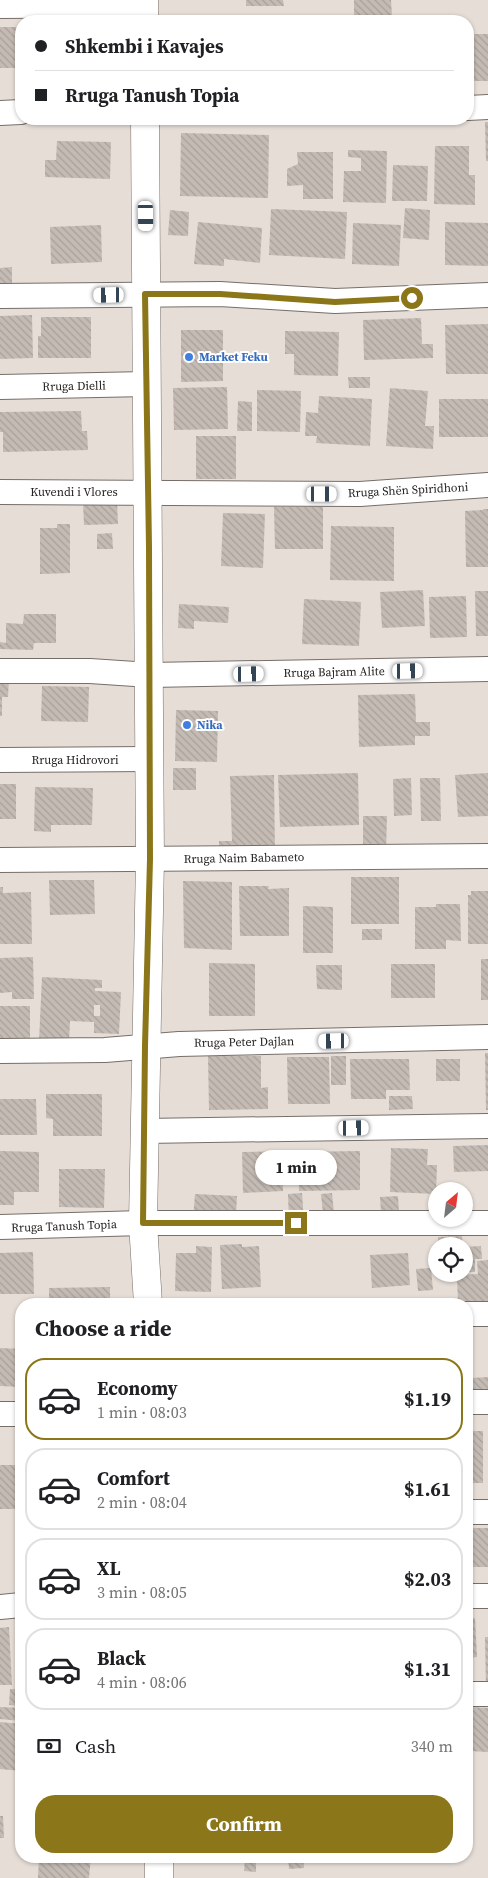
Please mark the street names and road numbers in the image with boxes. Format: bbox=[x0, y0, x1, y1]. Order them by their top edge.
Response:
street label: Rruga Dielli bbox=[42, 377, 106, 395]
street label: Rruga Shën Spiridhoni bbox=[347, 479, 469, 501]
street label: Kuvendi i Vlores bbox=[30, 484, 118, 500]
street label: Rruga Bajram Alite bbox=[283, 663, 385, 681]
street label: Rruga Hidrovori bbox=[31, 752, 119, 768]
street label: Rruga Naim Babameto bbox=[184, 849, 305, 867]
street label: Rruga Peter Dajlan bbox=[194, 1033, 294, 1051]
street label: Rruga Tanush Topia bbox=[11, 1216, 118, 1236]

